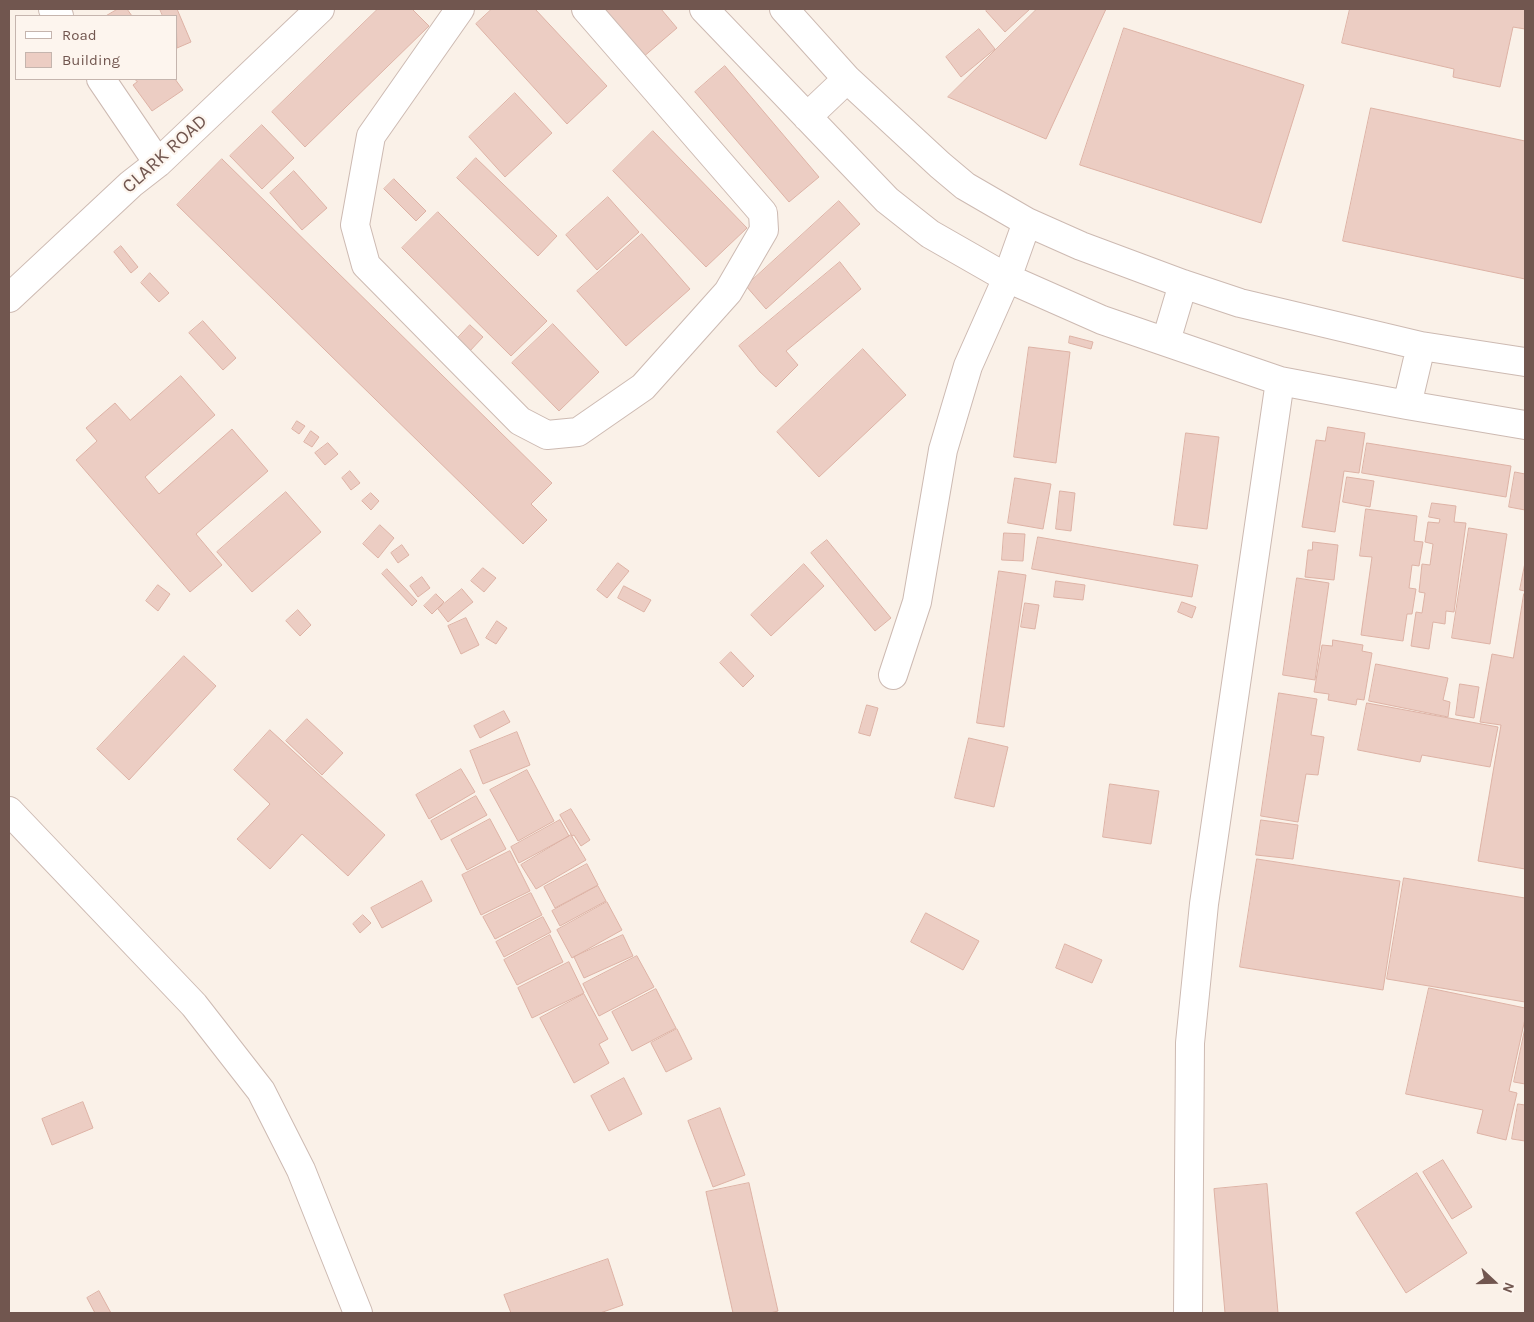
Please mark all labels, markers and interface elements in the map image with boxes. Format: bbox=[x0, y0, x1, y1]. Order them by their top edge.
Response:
legend bbox=[15, 15, 178, 80]
text: Road bbox=[62, 26, 97, 44]
text: Building bbox=[62, 51, 120, 69]
street label: CLARK ROAD bbox=[118, 110, 212, 198]
north arrow bbox=[1469, 1257, 1519, 1307]
text: N bbox=[1499, 1280, 1518, 1295]

